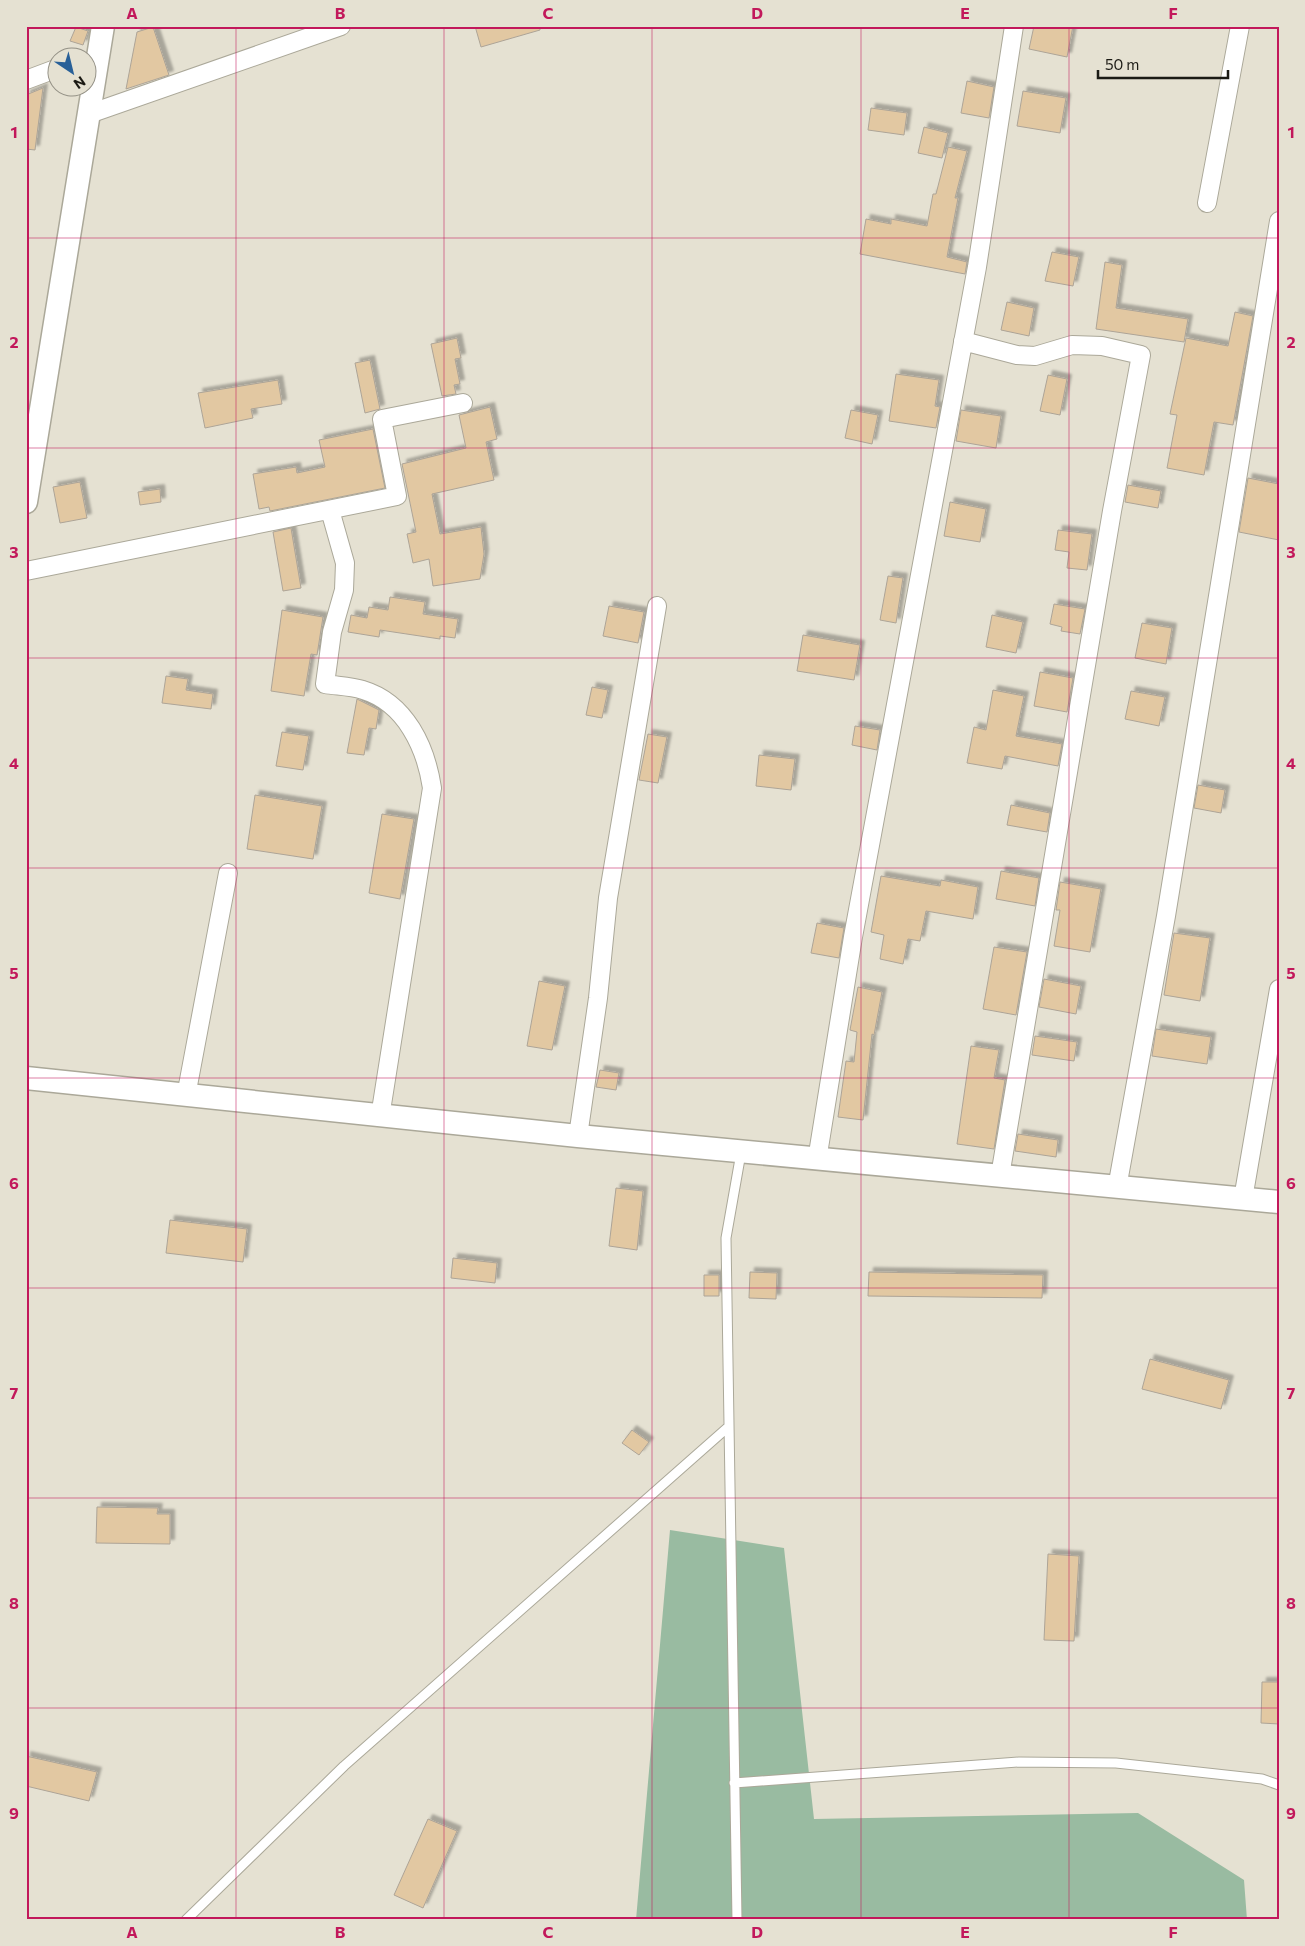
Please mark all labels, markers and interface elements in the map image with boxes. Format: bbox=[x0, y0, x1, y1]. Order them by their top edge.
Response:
text: A bbox=[126, 3, 138, 22]
text: B bbox=[335, 3, 346, 22]
text: C bbox=[543, 3, 554, 22]
text: D bbox=[751, 3, 763, 22]
text: E bbox=[960, 3, 970, 22]
text: F bbox=[1168, 3, 1178, 22]
north arrow bbox=[48, 48, 98, 98]
scale bar bbox=[1098, 48, 1228, 80]
text: 50 m bbox=[1105, 55, 1139, 73]
text: N bbox=[71, 73, 89, 93]
text: 1 bbox=[10, 122, 18, 141]
text: 1 bbox=[1287, 122, 1295, 141]
text: 2 bbox=[9, 332, 19, 351]
text: 2 bbox=[1286, 332, 1296, 351]
text: 3 bbox=[9, 542, 19, 561]
text: 3 bbox=[1286, 542, 1296, 561]
text: 4 bbox=[9, 753, 19, 772]
text: 4 bbox=[1286, 753, 1296, 772]
text: 5 bbox=[9, 963, 19, 982]
text: 5 bbox=[1286, 963, 1296, 982]
text: 6 bbox=[9, 1173, 19, 1192]
text: 6 bbox=[1286, 1173, 1296, 1192]
text: 7 bbox=[10, 1383, 19, 1402]
text: 7 bbox=[1287, 1383, 1296, 1402]
text: 8 bbox=[9, 1593, 19, 1612]
text: 8 bbox=[1286, 1593, 1296, 1612]
text: 9 bbox=[9, 1803, 19, 1822]
text: 9 bbox=[1286, 1803, 1296, 1822]
text: A bbox=[126, 1922, 138, 1941]
text: B bbox=[335, 1922, 346, 1941]
text: C bbox=[543, 1922, 554, 1941]
text: D bbox=[751, 1922, 763, 1941]
text: E bbox=[960, 1922, 970, 1941]
text: F bbox=[1168, 1922, 1178, 1941]

